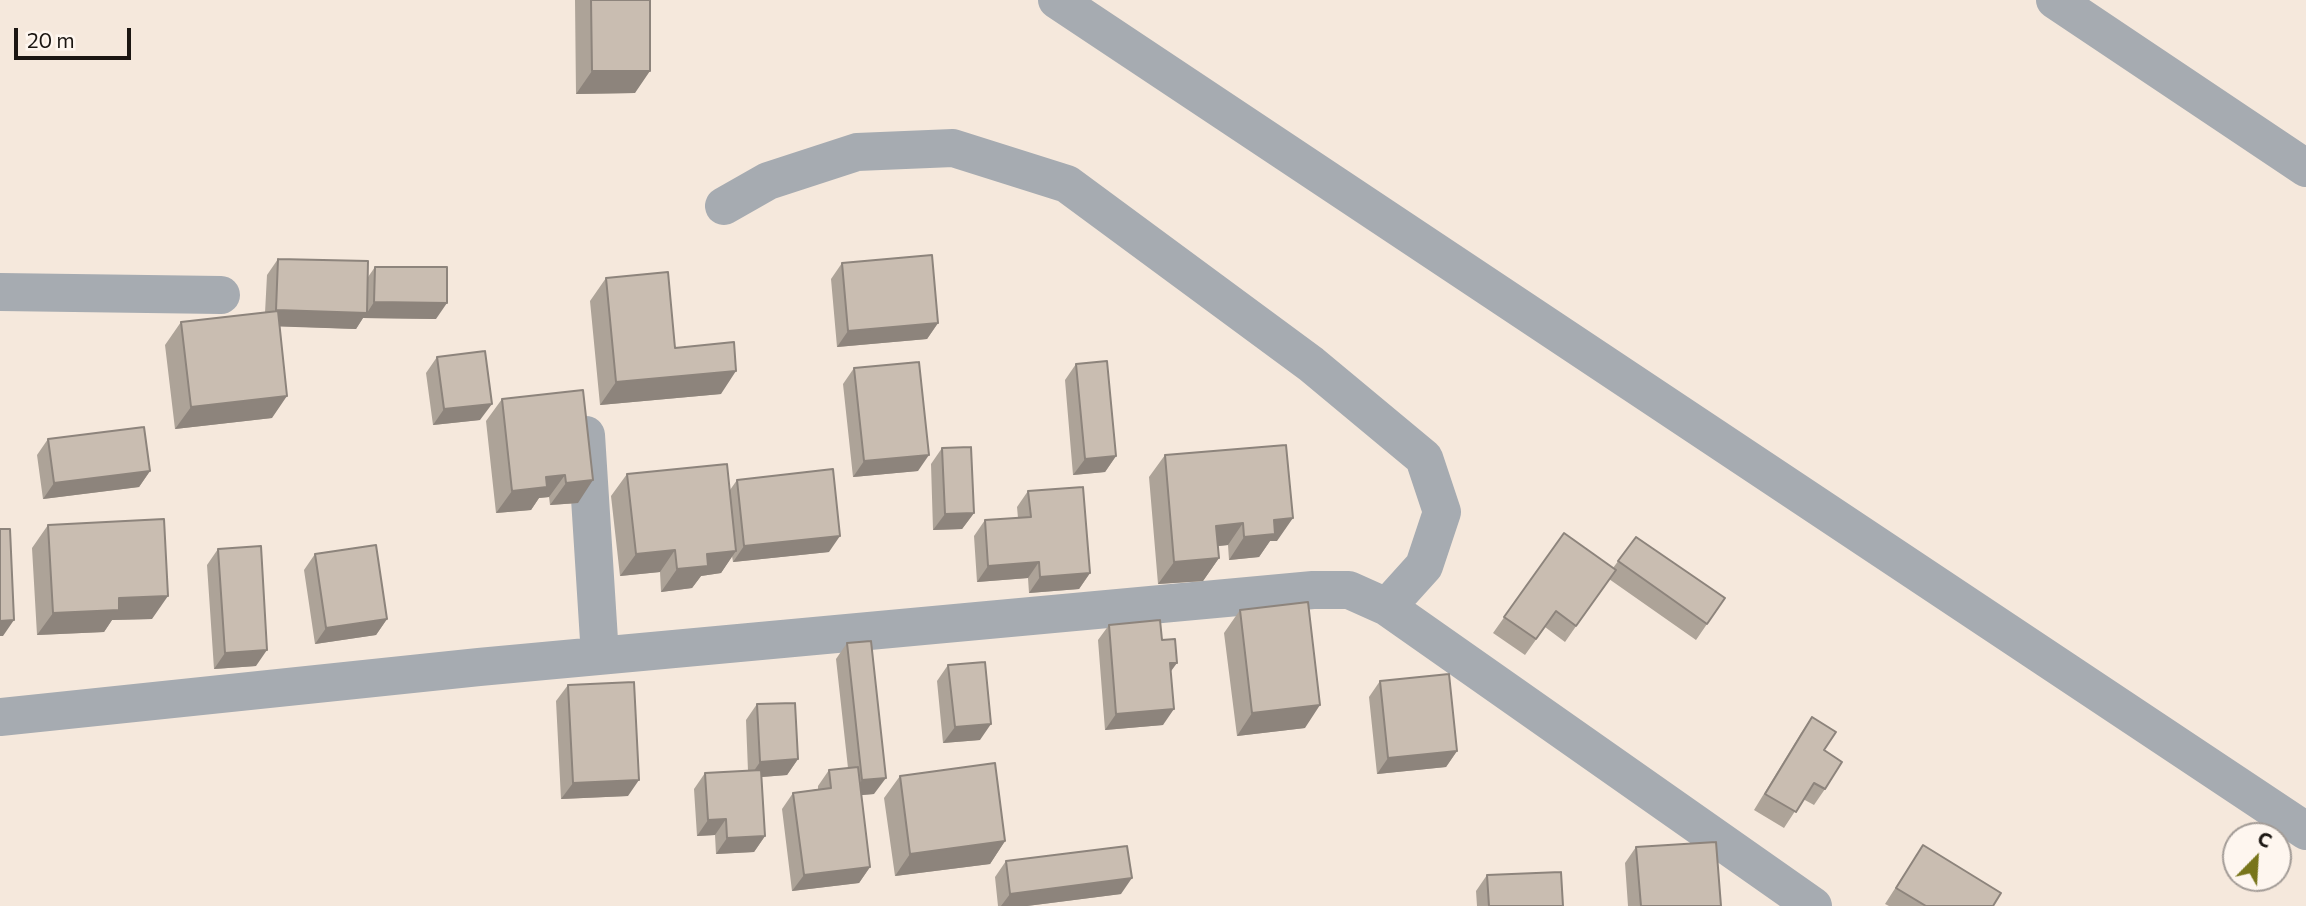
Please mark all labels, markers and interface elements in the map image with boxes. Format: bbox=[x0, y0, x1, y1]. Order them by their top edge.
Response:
scale bar bbox=[18, 14, 135, 58]
text: 20 m bbox=[27, 27, 75, 52]
north arrow bbox=[2222, 822, 2292, 892]
text: С bbox=[2254, 826, 2276, 852]

